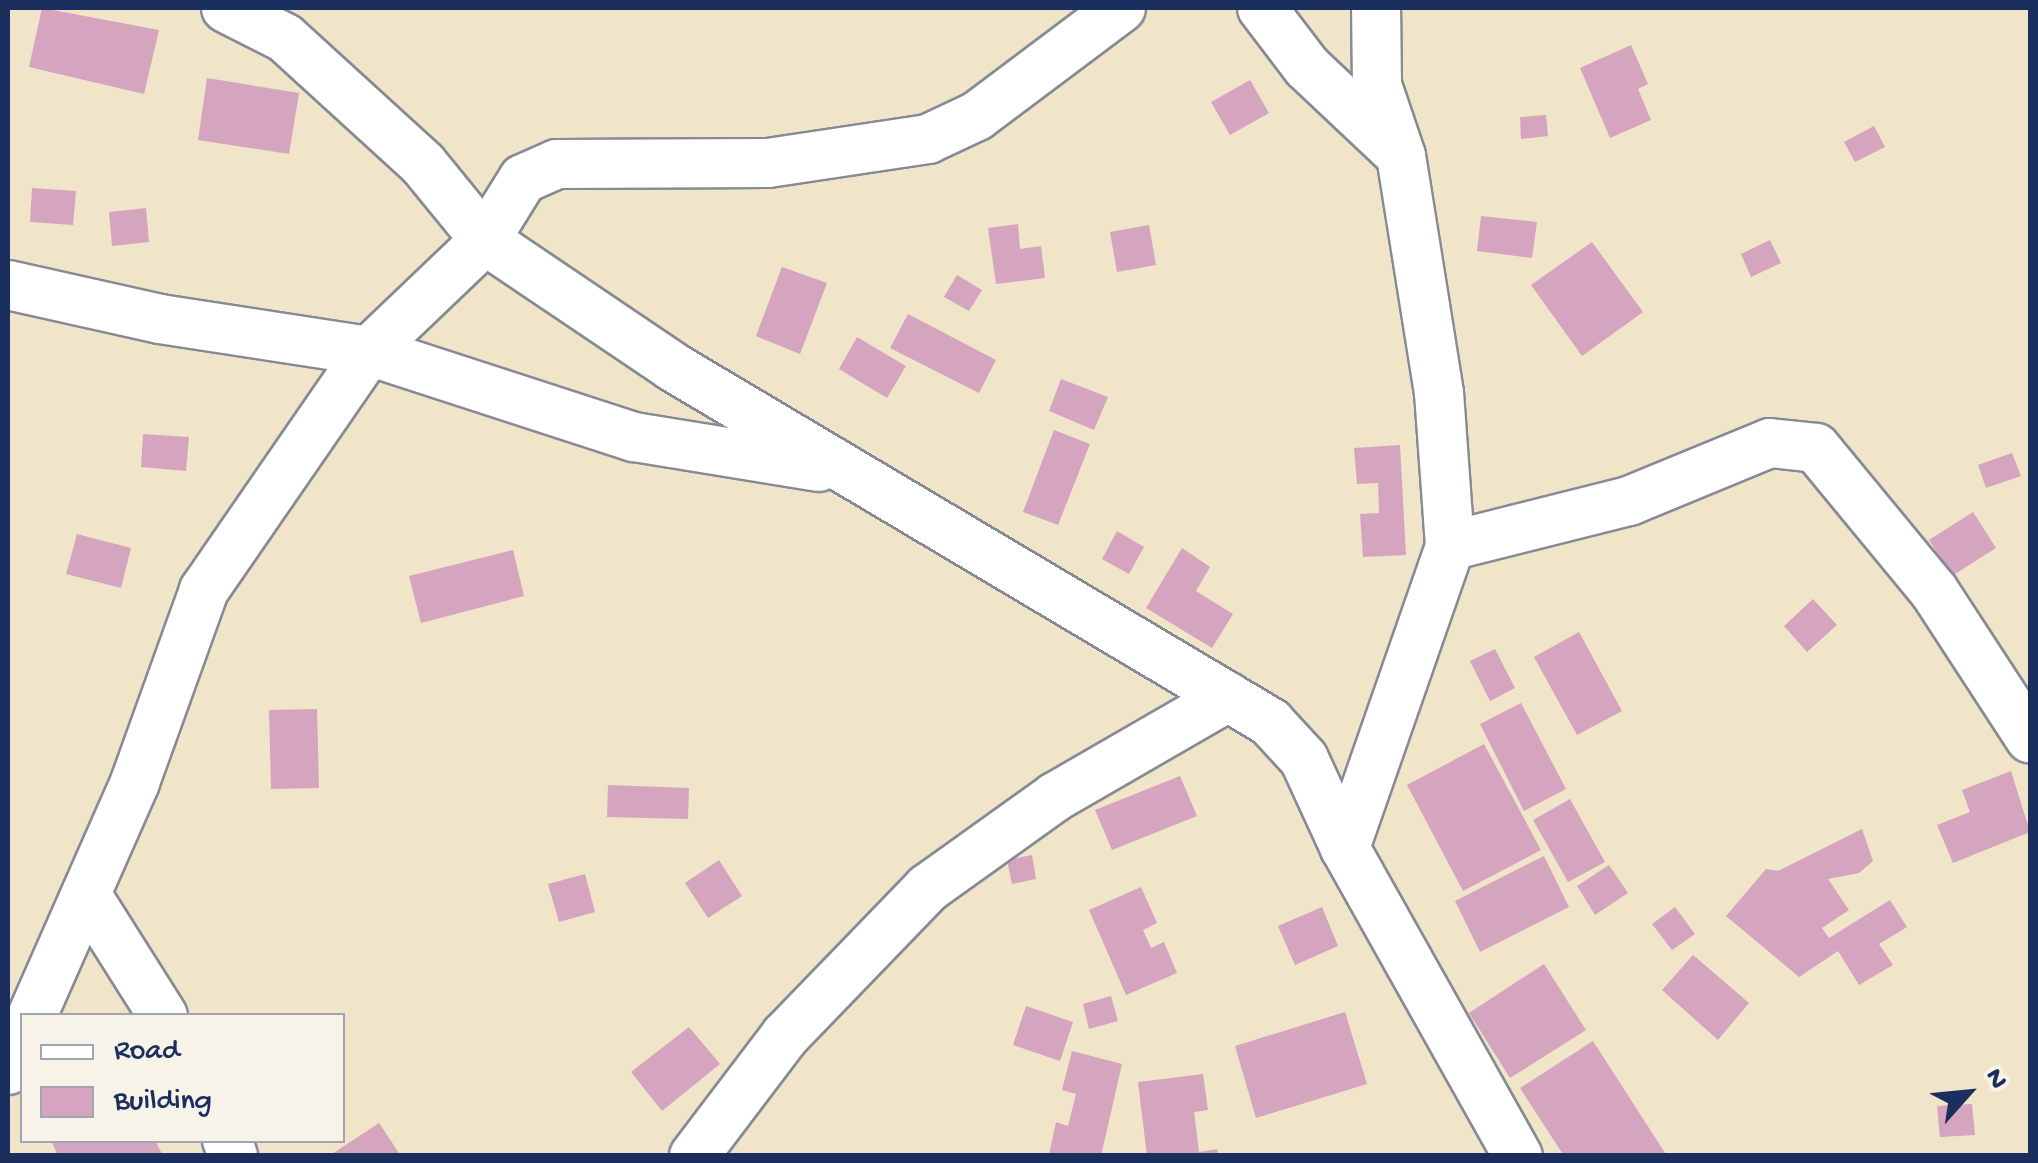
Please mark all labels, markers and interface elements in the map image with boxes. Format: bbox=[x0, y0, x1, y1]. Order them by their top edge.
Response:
legend bbox=[20, 1013, 345, 1143]
text: Road bbox=[114, 1035, 180, 1070]
north arrow bbox=[1918, 1043, 2018, 1143]
text: N bbox=[1976, 1064, 2014, 1095]
text: Building bbox=[114, 1085, 212, 1120]

